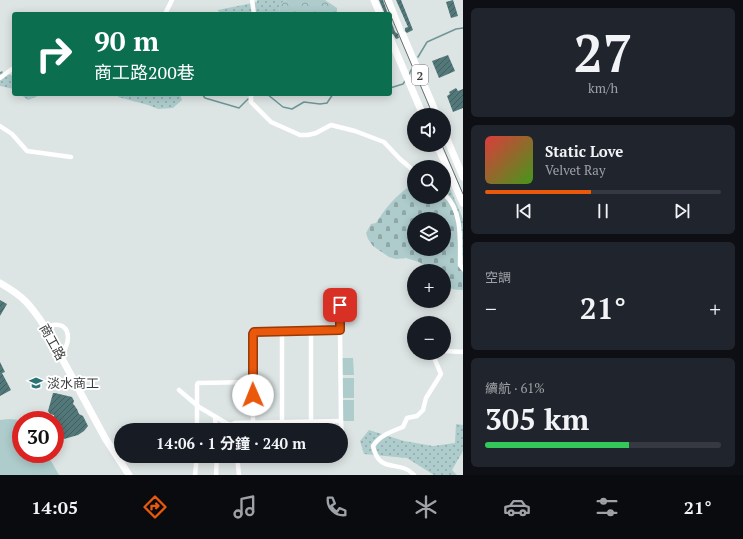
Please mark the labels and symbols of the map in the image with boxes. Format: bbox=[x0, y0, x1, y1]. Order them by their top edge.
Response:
road number: 2 bbox=[412, 65, 428, 85]
pin bbox=[323, 288, 357, 322]
street label: 商工路 bbox=[36, 321, 70, 363]
place label: 淡水商工 bbox=[47, 374, 99, 392]
position arrow bbox=[232, 374, 274, 416]
school or university icon: 淡水商工 bbox=[28, 375, 44, 391]
speed limit sign: 30 bbox=[12, 411, 64, 463]

